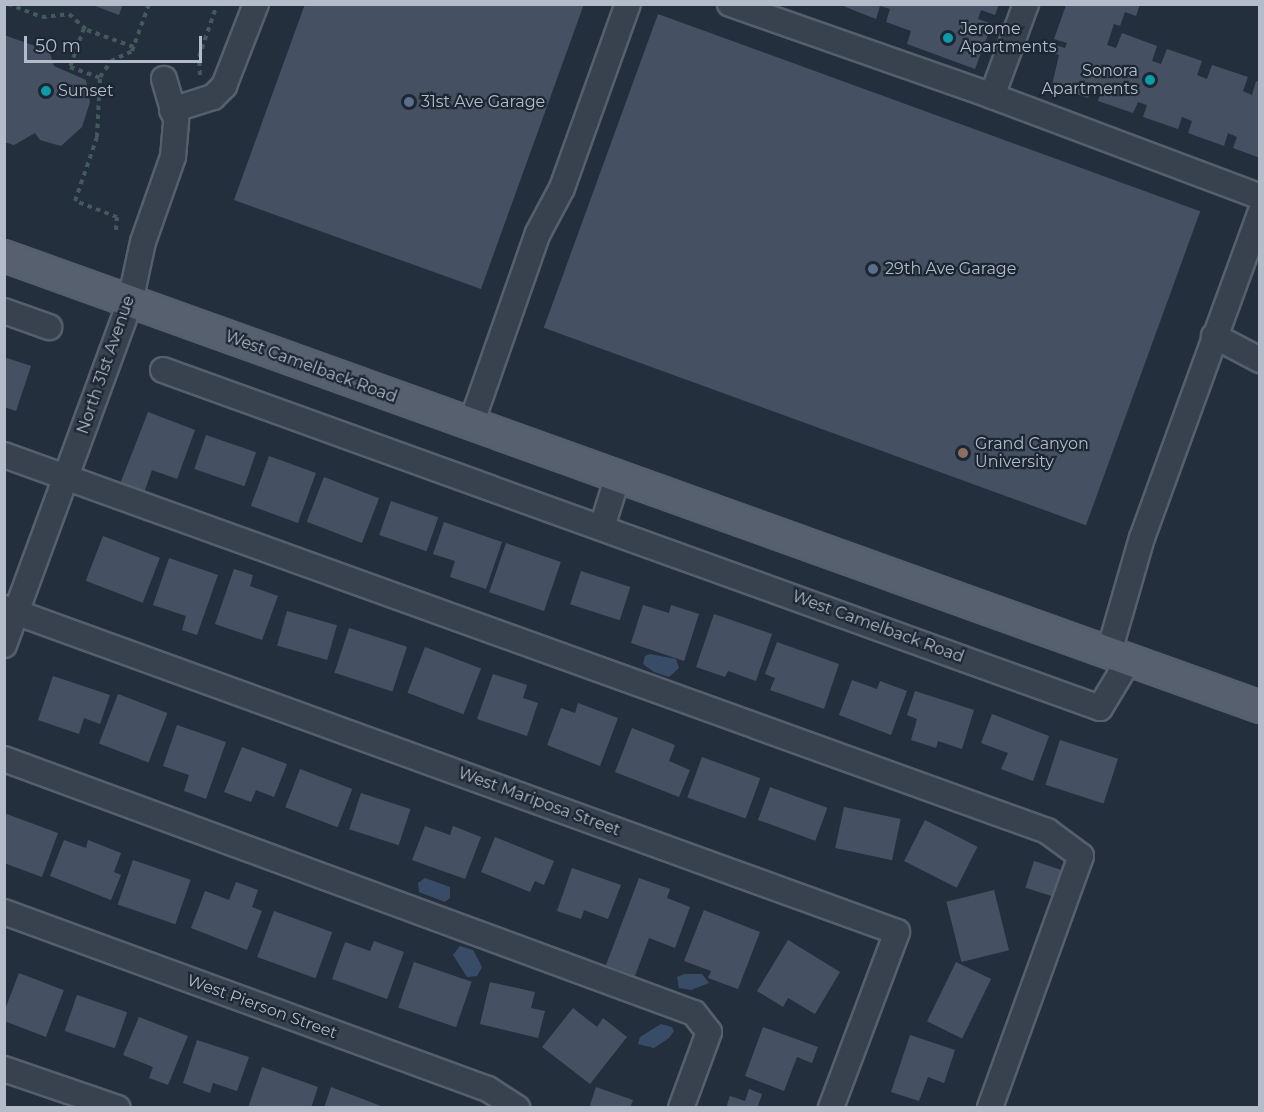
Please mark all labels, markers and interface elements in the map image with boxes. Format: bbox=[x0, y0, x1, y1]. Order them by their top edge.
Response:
place label: Jerome Apartments bbox=[960, 19, 1057, 57]
scale bar bbox=[27, 24, 206, 62]
marker: Jerome Apartments bbox=[941, 31, 955, 45]
text: 50 m bbox=[35, 35, 81, 57]
place label: Sonora Apartments bbox=[1041, 61, 1138, 99]
marker: Sonora Apartments bbox=[1143, 73, 1157, 87]
place label: Sunset bbox=[58, 81, 113, 101]
marker: Sunset bbox=[39, 84, 53, 98]
place label: 31st Ave Garage bbox=[421, 92, 545, 112]
marker: 31st Ave Garage bbox=[402, 95, 416, 109]
place label: 29th Ave Garage bbox=[885, 259, 1016, 279]
marker: 29th Ave Garage bbox=[866, 262, 880, 276]
street label: North 31st Avenue bbox=[73, 293, 139, 437]
street label: West Camelback Road bbox=[222, 327, 400, 407]
place label: Grand Canyon University bbox=[975, 434, 1089, 472]
marker: Grand Canyon University bbox=[956, 446, 970, 460]
street label: West Camelback Road bbox=[789, 587, 967, 667]
street label: West Mariposa Street bbox=[455, 764, 623, 840]
street label: West Pierson Street bbox=[184, 971, 340, 1043]

